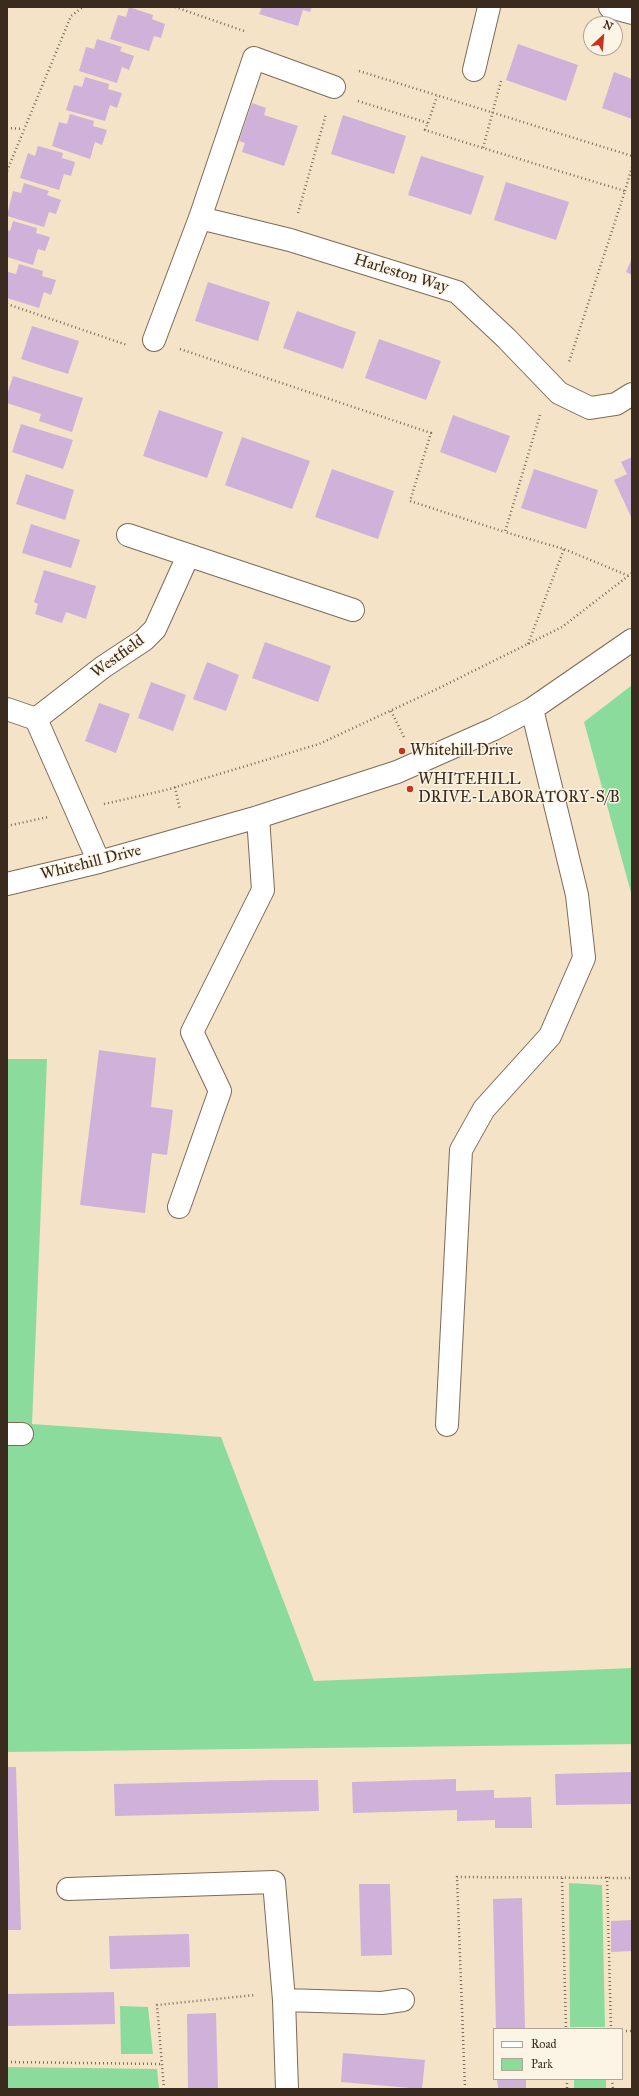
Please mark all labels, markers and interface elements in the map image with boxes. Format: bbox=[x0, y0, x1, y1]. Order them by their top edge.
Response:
north arrow bbox=[583, 16, 623, 56]
text: N bbox=[601, 18, 615, 34]
street label: Harleston Way bbox=[351, 251, 451, 297]
street label: Westfield bbox=[88, 631, 148, 683]
place label: Whitehill Drive bbox=[410, 741, 513, 761]
marker: Whitehill Drive bbox=[397, 746, 407, 756]
place label: WHITEHILL DRIVE-LABORATORY-S/B bbox=[418, 770, 620, 808]
marker: WHITEHILL DRIVE-LABORATORY-S/B bbox=[405, 784, 415, 794]
street label: Whitehill Drive bbox=[39, 841, 143, 885]
legend bbox=[493, 2028, 623, 2080]
text: Road bbox=[531, 2037, 557, 2051]
text: Park bbox=[531, 2057, 553, 2071]

